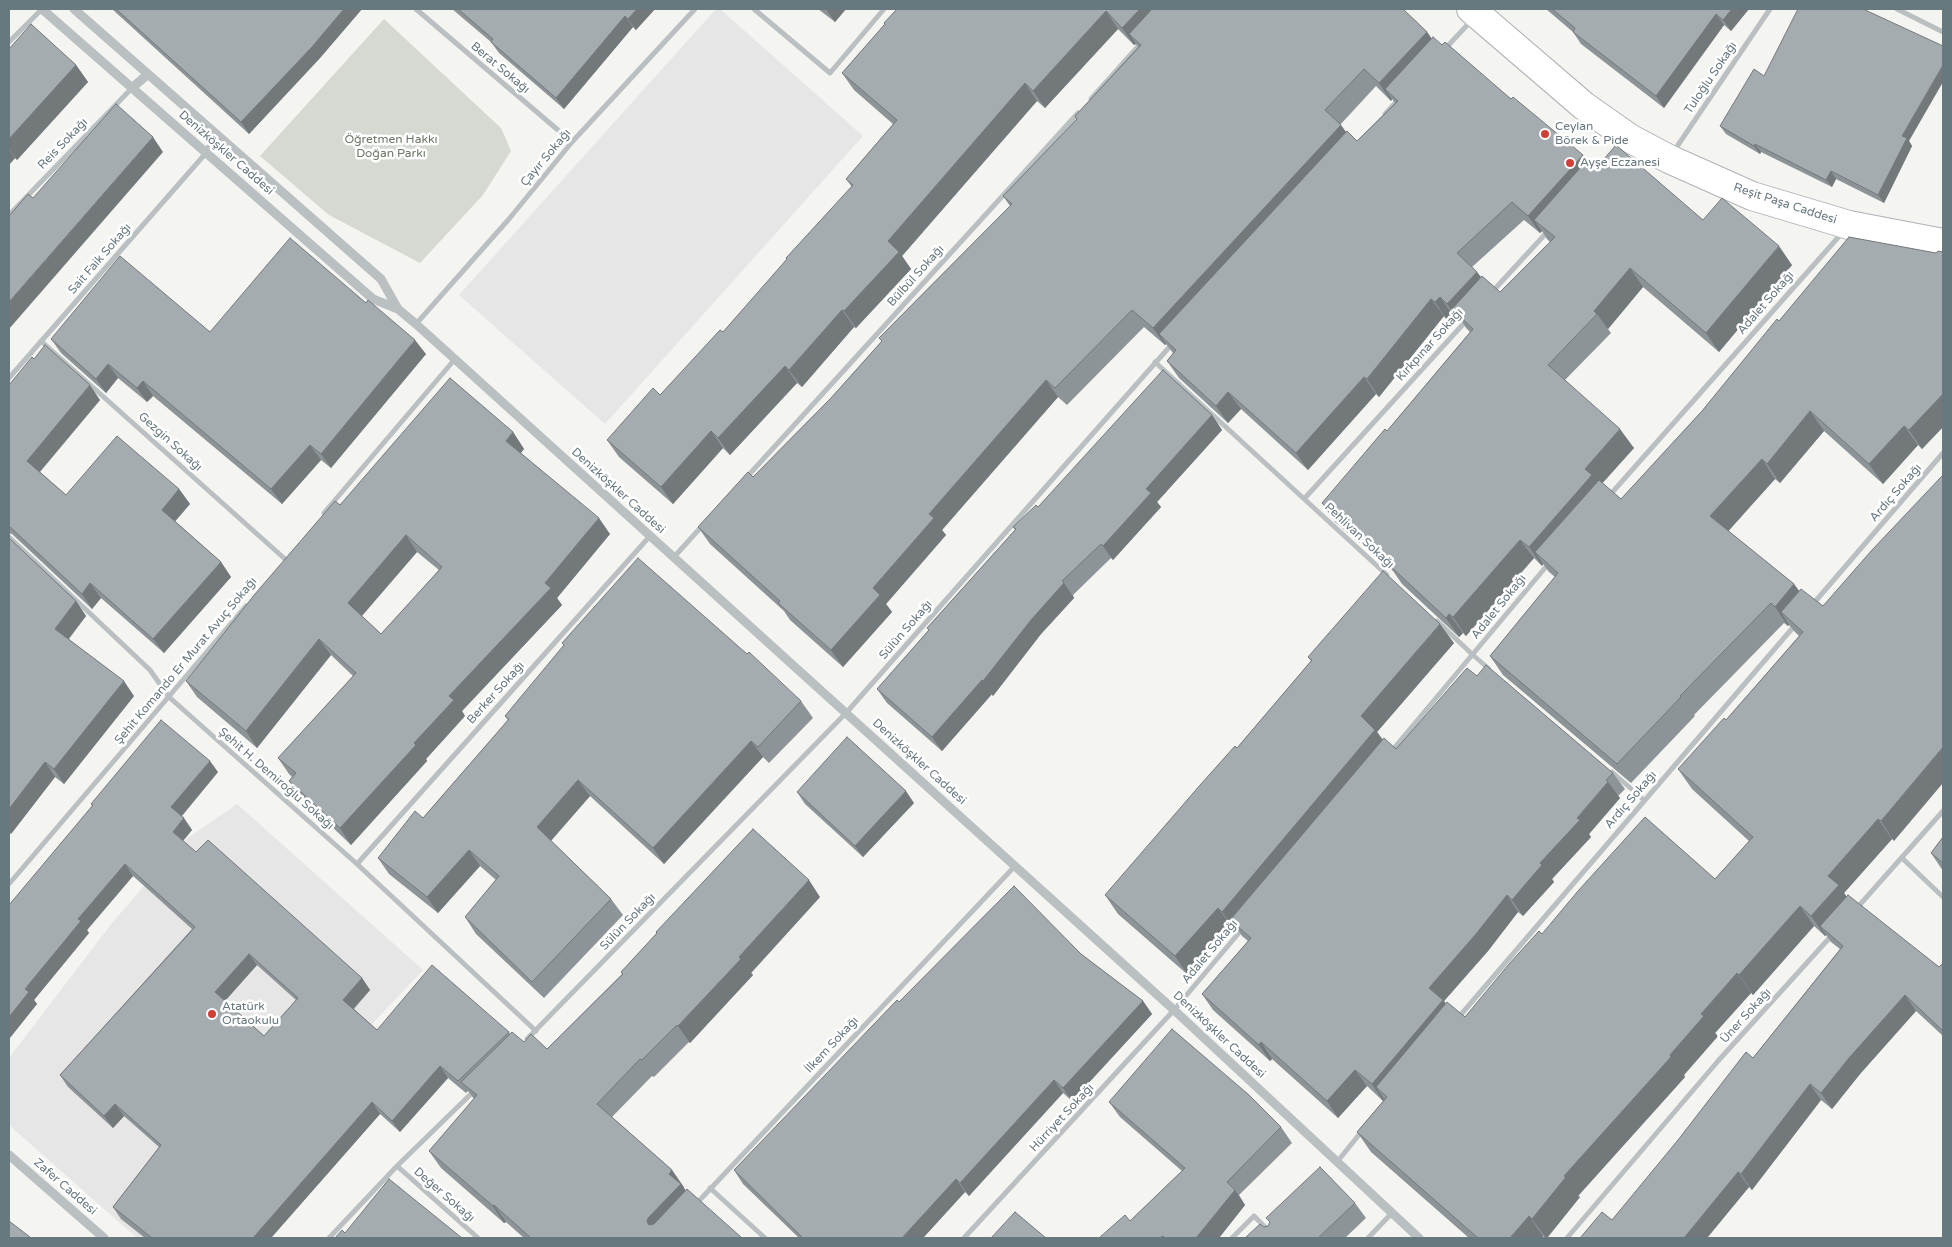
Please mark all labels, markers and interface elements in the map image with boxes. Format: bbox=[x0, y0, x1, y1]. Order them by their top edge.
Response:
street label: Berat Sokağı bbox=[468, 39, 532, 97]
street label: Tuloğlu Sokağı bbox=[1682, 39, 1740, 117]
street label: Denizköşkler Caddesi bbox=[176, 108, 276, 198]
street label: Reis Sokağı bbox=[35, 115, 91, 173]
place label: Ceylan Börek & Pide bbox=[1555, 120, 1629, 148]
street label: Çayır Sokağı bbox=[518, 126, 574, 190]
marker: Ceylan Börek & Pide bbox=[1539, 128, 1551, 140]
park label: Öğretmen Hakkı Doğan Parkı bbox=[345, 133, 437, 161]
place label: Ayşe Eczanesi bbox=[1580, 156, 1660, 170]
marker: Ayşe Eczanesi bbox=[1564, 157, 1576, 169]
street label: Reşit Paşa Caddesi bbox=[1732, 181, 1838, 227]
street label: Sait Faik Sokağı bbox=[65, 221, 135, 297]
street label: Bülbül Sokağı bbox=[885, 242, 947, 310]
street label: Adalet Sokağı bbox=[1735, 268, 1797, 338]
street label: Kırkpınar Sokağı bbox=[1394, 306, 1466, 384]
street label: Gezgin Sokağı bbox=[135, 409, 205, 475]
street label: Denizköşkler Caddesi bbox=[568, 445, 668, 537]
street label: Ardıç Sokağı bbox=[1867, 461, 1925, 525]
street label: Pehlivan Sokağı bbox=[1321, 500, 1397, 572]
street label: Adalet Sokağı bbox=[1469, 572, 1529, 642]
street label: Şehit Komando Er Murat Avuç Sokağı bbox=[112, 575, 260, 747]
street label: Sülün Sokağı bbox=[876, 597, 936, 663]
street label: Berker Sokağı bbox=[464, 659, 528, 727]
street label: Denizköşkler Caddesi bbox=[869, 716, 969, 808]
street label: Şehit H. Demiroğlu Sokağı bbox=[215, 725, 337, 833]
street label: Ardıç Sokağı bbox=[1602, 768, 1660, 832]
street label: Sülün Sokağı bbox=[597, 890, 659, 954]
street label: Adalet Sokağı bbox=[1179, 917, 1241, 987]
street label: Üner Sokağı bbox=[1718, 986, 1774, 1046]
street label: Denizköşkler Caddesi bbox=[1170, 988, 1268, 1082]
place label: Atatürk Ortaokulu bbox=[222, 1000, 279, 1028]
marker: Atatürk Ortaokulu bbox=[206, 1008, 218, 1020]
street label: İlkem Sokağı bbox=[802, 1014, 862, 1076]
street label: Hürriyet Sokağı bbox=[1027, 1081, 1097, 1155]
street label: Zafer Caddesi bbox=[31, 1156, 99, 1218]
street label: Değer Sokağı bbox=[411, 1165, 477, 1225]

